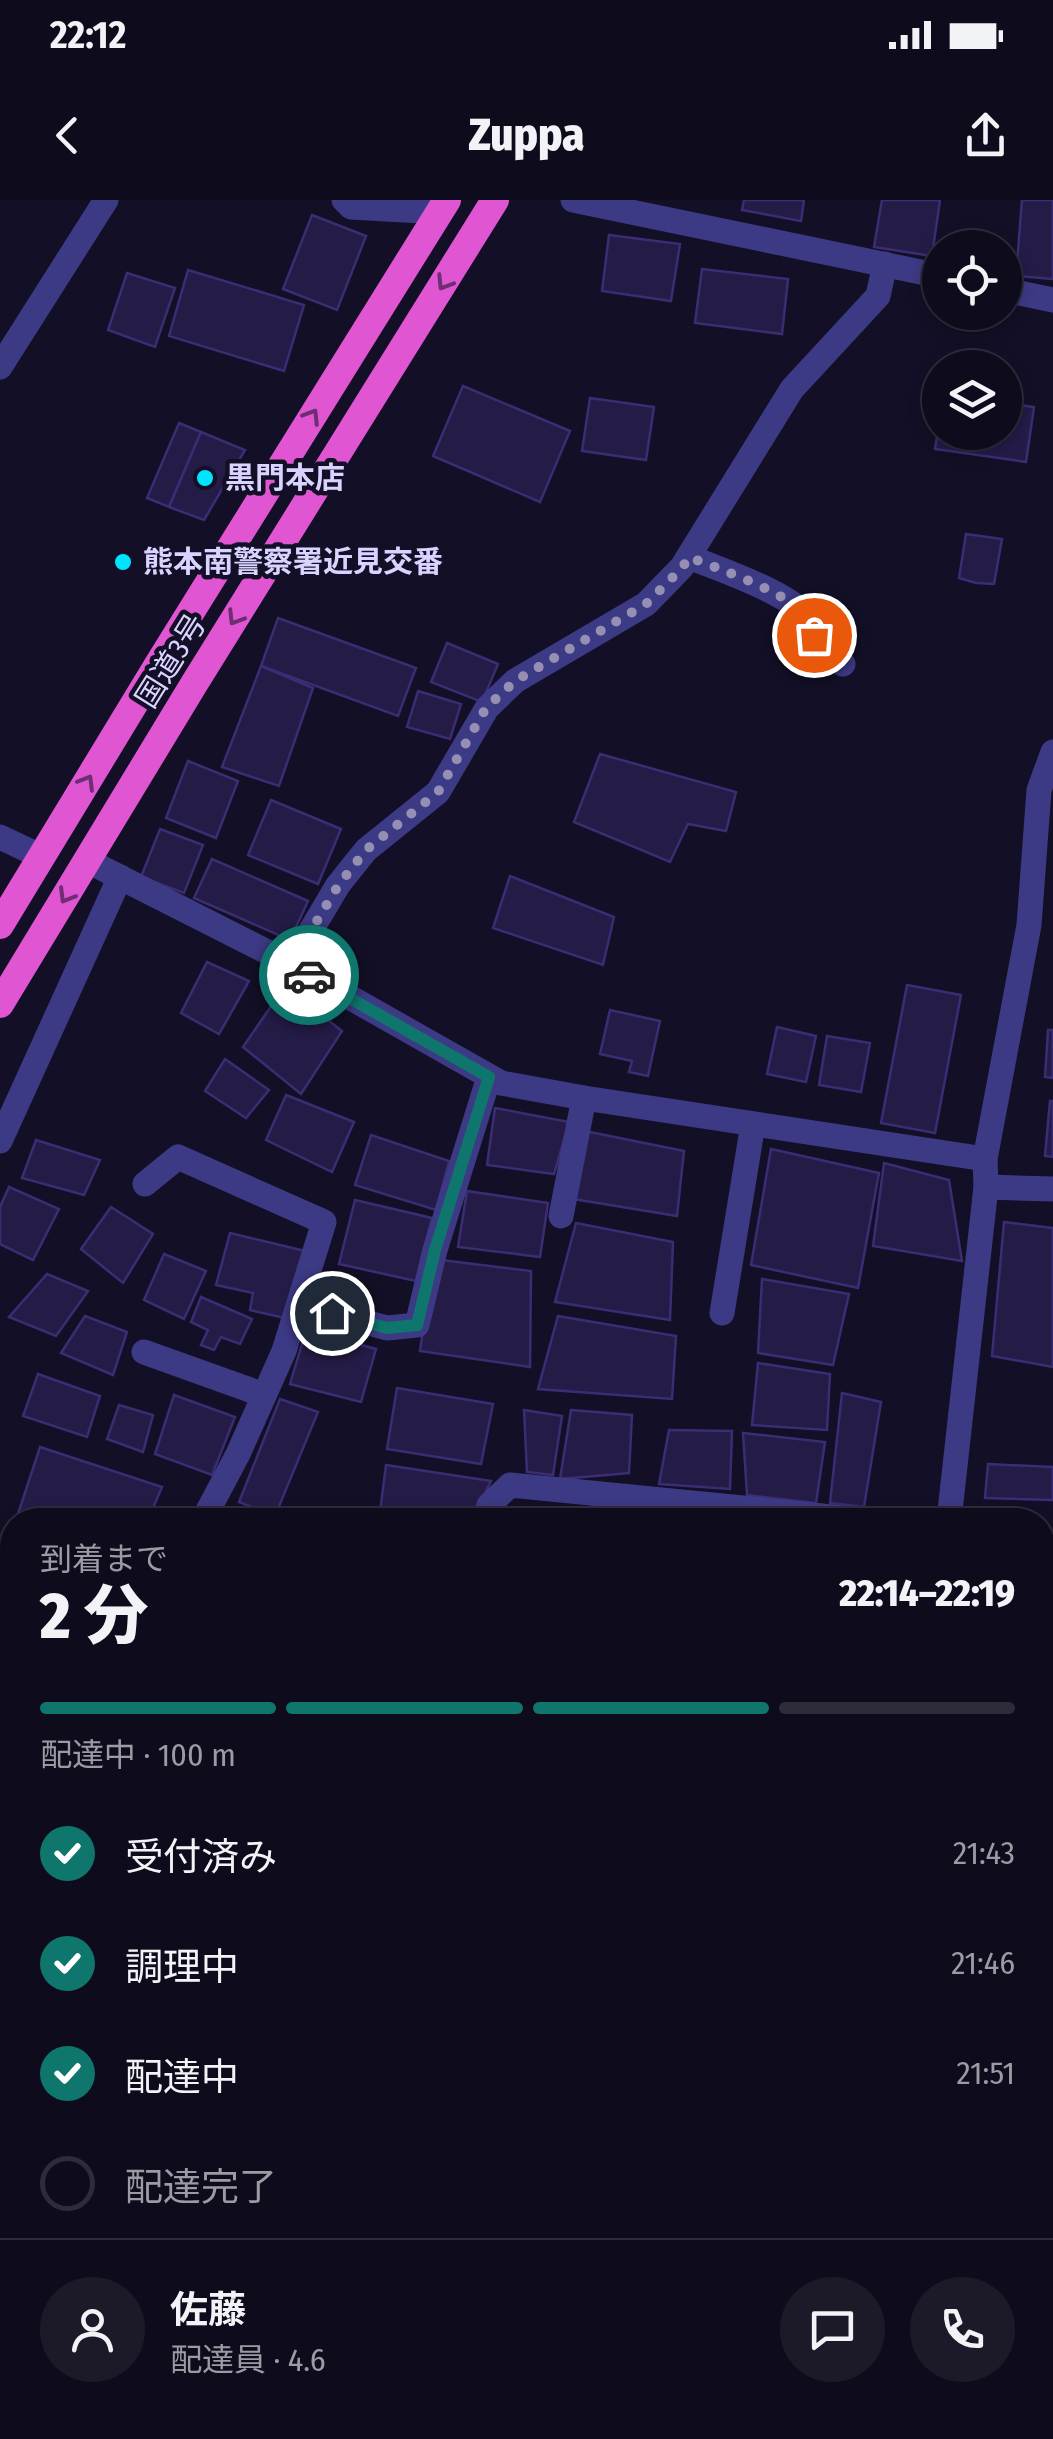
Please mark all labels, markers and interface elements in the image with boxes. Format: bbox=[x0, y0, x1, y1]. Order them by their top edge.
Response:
text: 22:12 bbox=[50, 12, 126, 58]
icon: back bbox=[40, 108, 95, 163]
text: Zuppa bbox=[468, 108, 585, 162]
icon: share bbox=[958, 108, 1013, 163]
map controls bbox=[922, 230, 1022, 450]
button: locate bbox=[922, 230, 1022, 330]
one-way arrow bbox=[437, 272, 456, 290]
button: layers bbox=[922, 350, 1022, 450]
one-way arrow bbox=[300, 409, 319, 427]
place label: 黒門本店 bbox=[225, 460, 345, 496]
marker: 黒門本店 bbox=[194, 467, 216, 489]
place label: 熊本南警察署近見交番 bbox=[143, 544, 443, 580]
marker: 熊本南警察署近見交番 bbox=[112, 551, 134, 573]
pin bbox=[772, 593, 857, 678]
street label: 国道3号 bbox=[128, 608, 214, 714]
one-way arrow bbox=[229, 608, 248, 626]
icon: bag bbox=[787, 608, 842, 663]
one-way arrow bbox=[75, 775, 94, 793]
one-way arrow bbox=[59, 885, 78, 903]
courier bbox=[259, 925, 359, 1025]
icon: car bbox=[282, 948, 337, 1003]
pin bbox=[290, 1271, 375, 1356]
icon: home bbox=[305, 1286, 360, 1341]
text: 到着まで bbox=[40, 1540, 168, 1578]
text: 22:14–22:19 bbox=[839, 1570, 1015, 1616]
text: 2 分 bbox=[40, 1577, 149, 1655]
text: 配達中 · 100 m bbox=[40, 1736, 236, 1774]
icon: check bbox=[40, 1826, 95, 1881]
text: 受付済み bbox=[125, 1834, 277, 1880]
text: 21:43 bbox=[953, 1834, 1015, 1872]
icon: check bbox=[40, 1936, 95, 1991]
text: 調理中 bbox=[125, 1944, 239, 1990]
text: 21:46 bbox=[951, 1944, 1015, 1982]
icon: check bbox=[40, 2046, 95, 2101]
text: 配達中 bbox=[125, 2054, 239, 2100]
text: 21:51 bbox=[957, 2054, 1015, 2092]
text: 配達完了 bbox=[125, 2164, 277, 2210]
button: person bbox=[40, 2277, 145, 2382]
button: chat bbox=[780, 2277, 885, 2382]
button: phone bbox=[910, 2277, 1015, 2382]
text: 佐藤 bbox=[170, 2287, 246, 2333]
text: 配達員 · 4.6 bbox=[170, 2341, 326, 2379]

